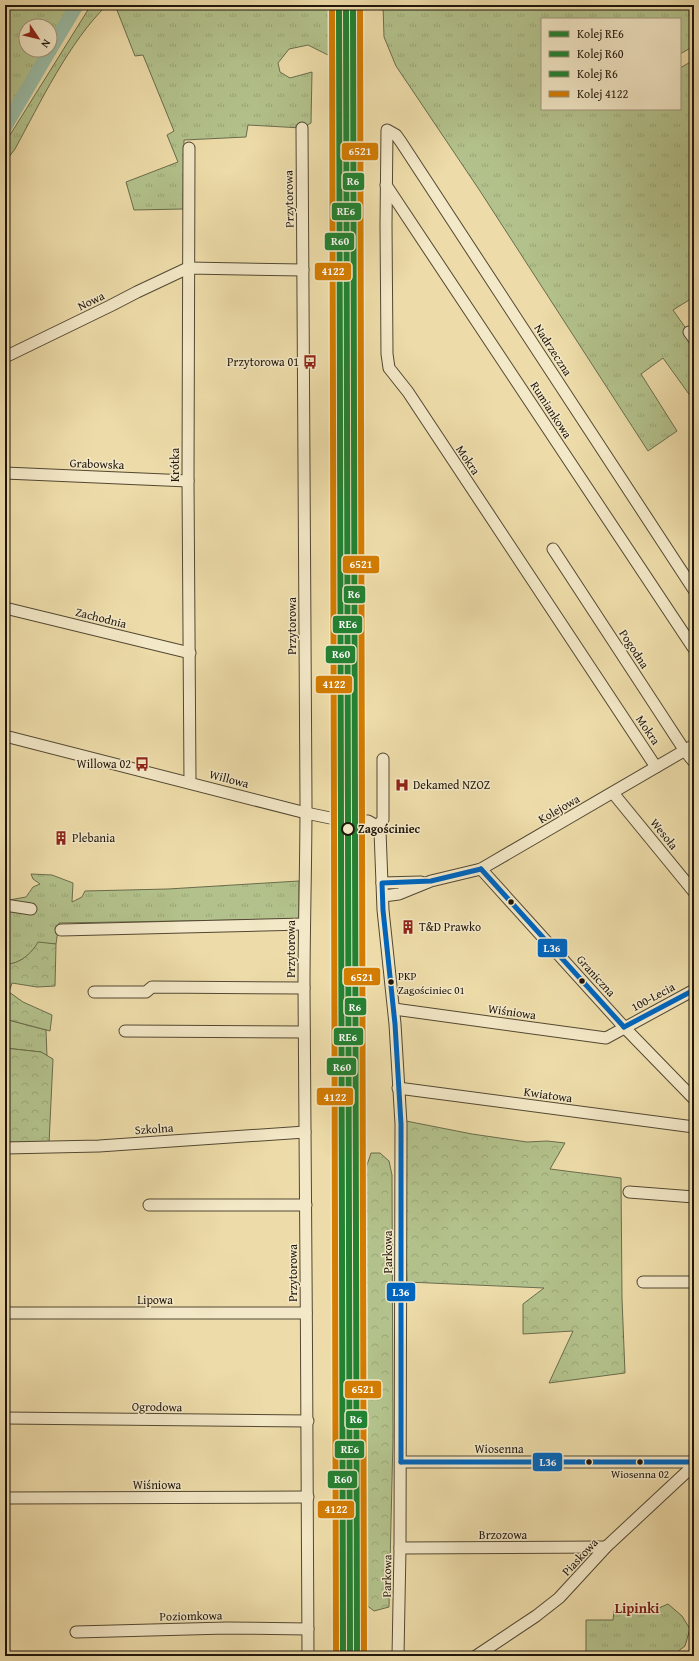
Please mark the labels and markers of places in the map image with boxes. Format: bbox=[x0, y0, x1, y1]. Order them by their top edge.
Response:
place label: Przytorowa 01 bbox=[227, 353, 299, 370]
bus stop icon: Przytorowa 01 bbox=[302, 354, 318, 370]
place label: Willowa 02 bbox=[77, 755, 131, 772]
bus stop icon: Willowa 02 bbox=[134, 756, 150, 772]
place label: Dekamed NZOZ bbox=[413, 776, 490, 793]
hospital icon: Dekamed NZOZ bbox=[394, 777, 410, 793]
place label: Zagościniec bbox=[358, 820, 421, 837]
marker: Zagościniec bbox=[341, 822, 355, 836]
place label: Plebania bbox=[72, 829, 115, 846]
building icon: Plebania bbox=[53, 830, 69, 846]
unlabelled marker bbox=[506, 897, 516, 907]
place label: T&D Prawko bbox=[419, 918, 481, 935]
building icon: T&D Prawko bbox=[400, 919, 416, 935]
place label: PKP Zagościniec 01 bbox=[398, 968, 465, 998]
unlabelled marker bbox=[577, 976, 587, 986]
marker: PKP Zagościniec 01 bbox=[386, 977, 396, 987]
unlabelled marker bbox=[584, 1457, 594, 1467]
marker: Wiosenna 02 bbox=[635, 1457, 645, 1467]
place label: Wiosenna 02 bbox=[611, 1466, 669, 1482]

